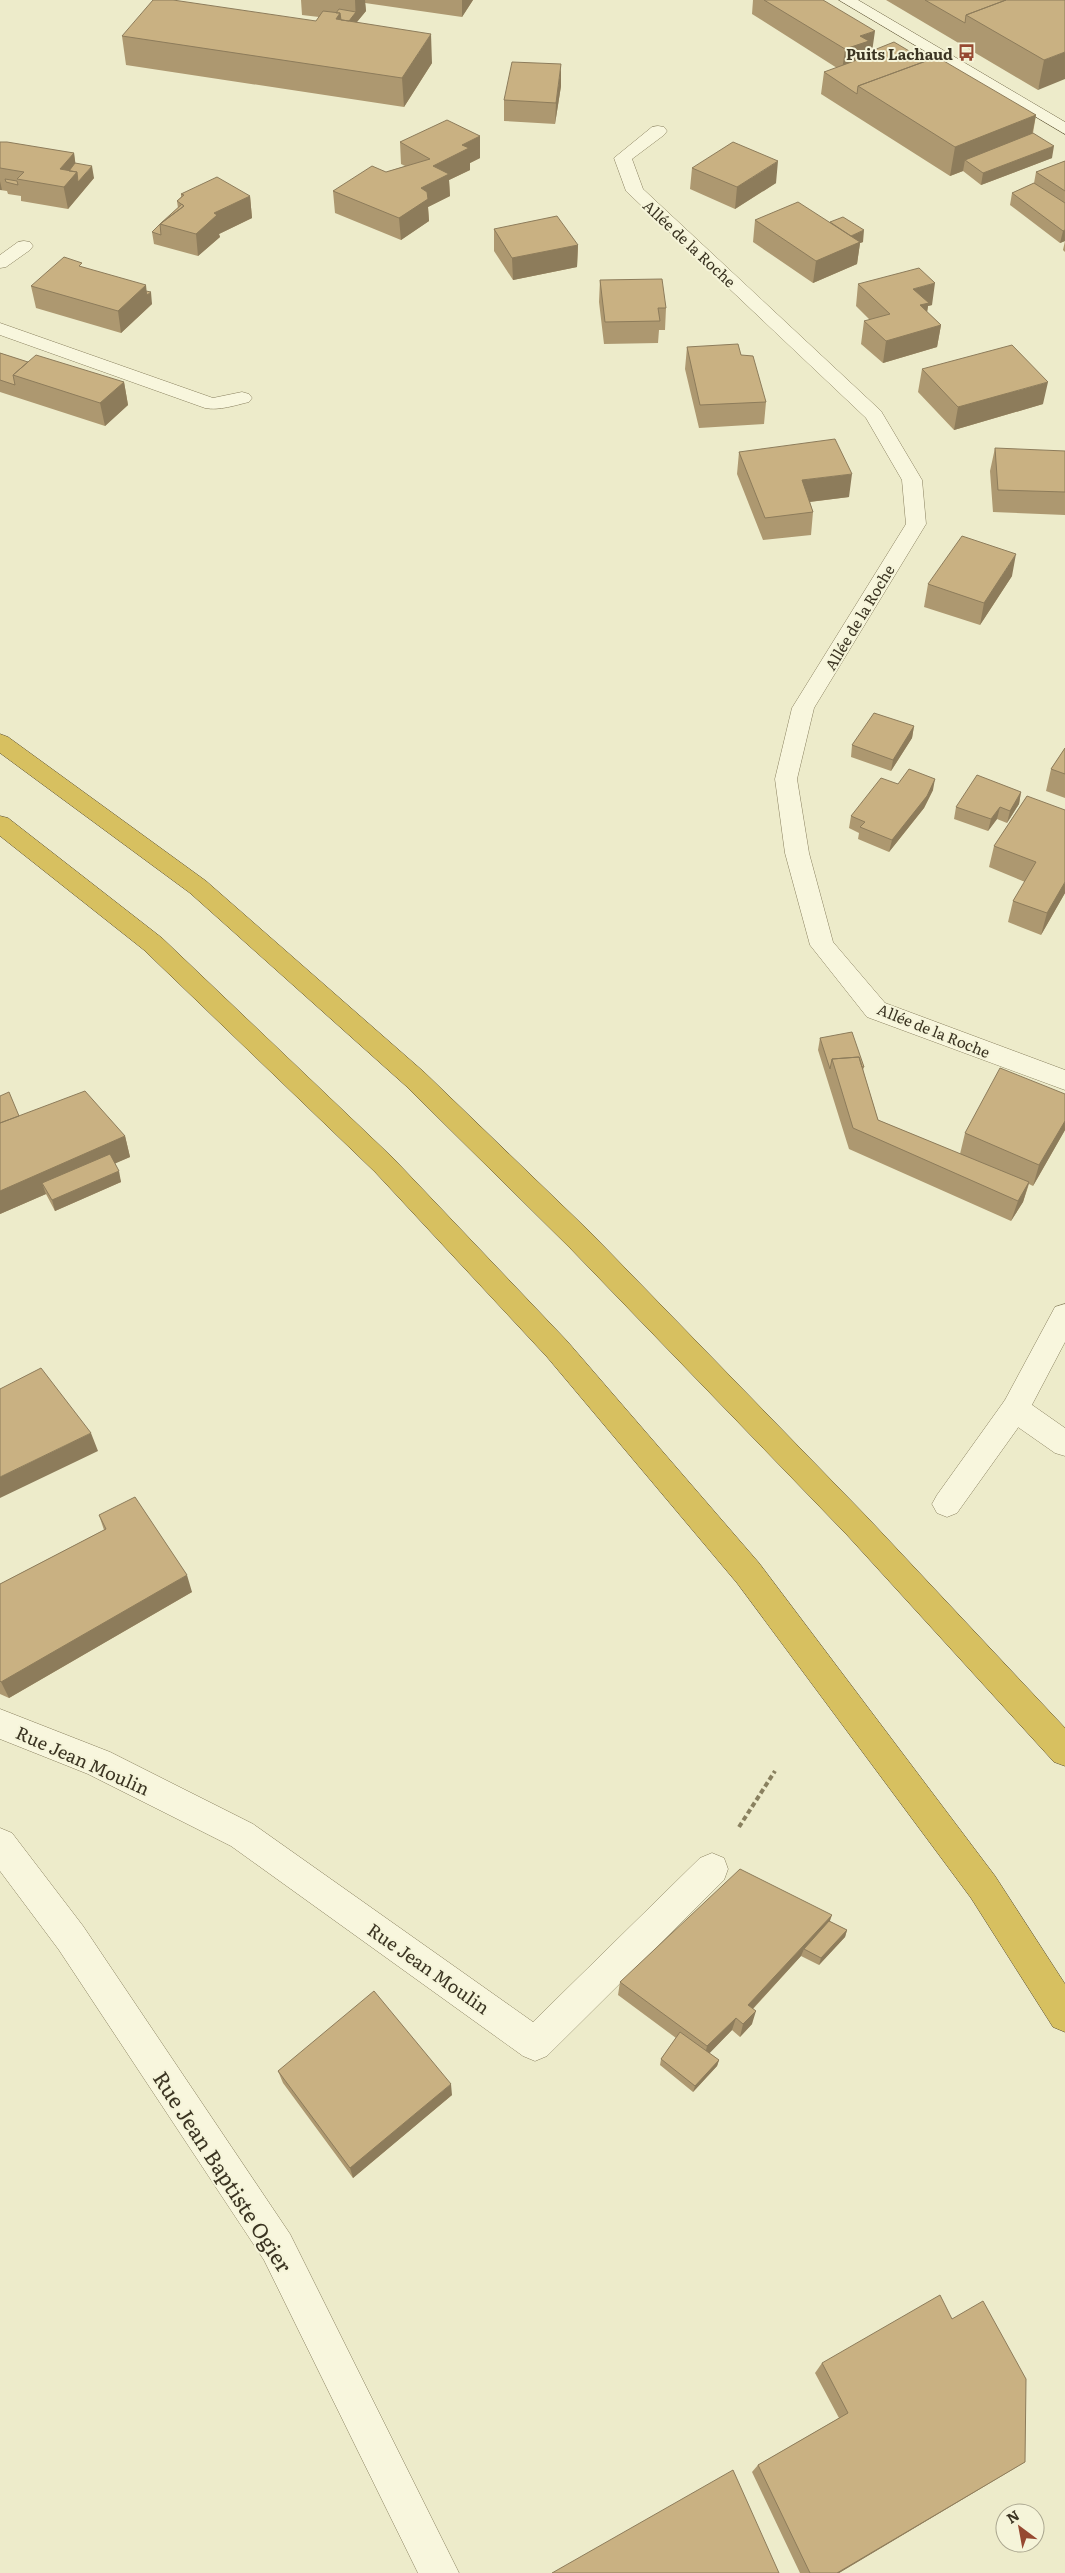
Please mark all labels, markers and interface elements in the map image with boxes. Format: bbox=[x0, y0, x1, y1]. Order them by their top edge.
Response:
place label: Puits Lachaud bbox=[846, 42, 953, 65]
bus stop icon: Puits Lachaud bbox=[957, 43, 977, 63]
street label: Allée de la Roche bbox=[638, 194, 742, 292]
street label: Allée de la Roche bbox=[818, 560, 900, 674]
street label: Allée de la Roche bbox=[874, 997, 994, 1063]
street label: Rue Jean Moulin bbox=[12, 1718, 154, 1802]
street label: Rue Jean Moulin bbox=[362, 1916, 496, 2020]
street label: Rue Jean Baptiste Ogier bbox=[147, 2064, 301, 2278]
north arrow bbox=[995, 2503, 1045, 2553]
text: N bbox=[1002, 2504, 1023, 2528]

